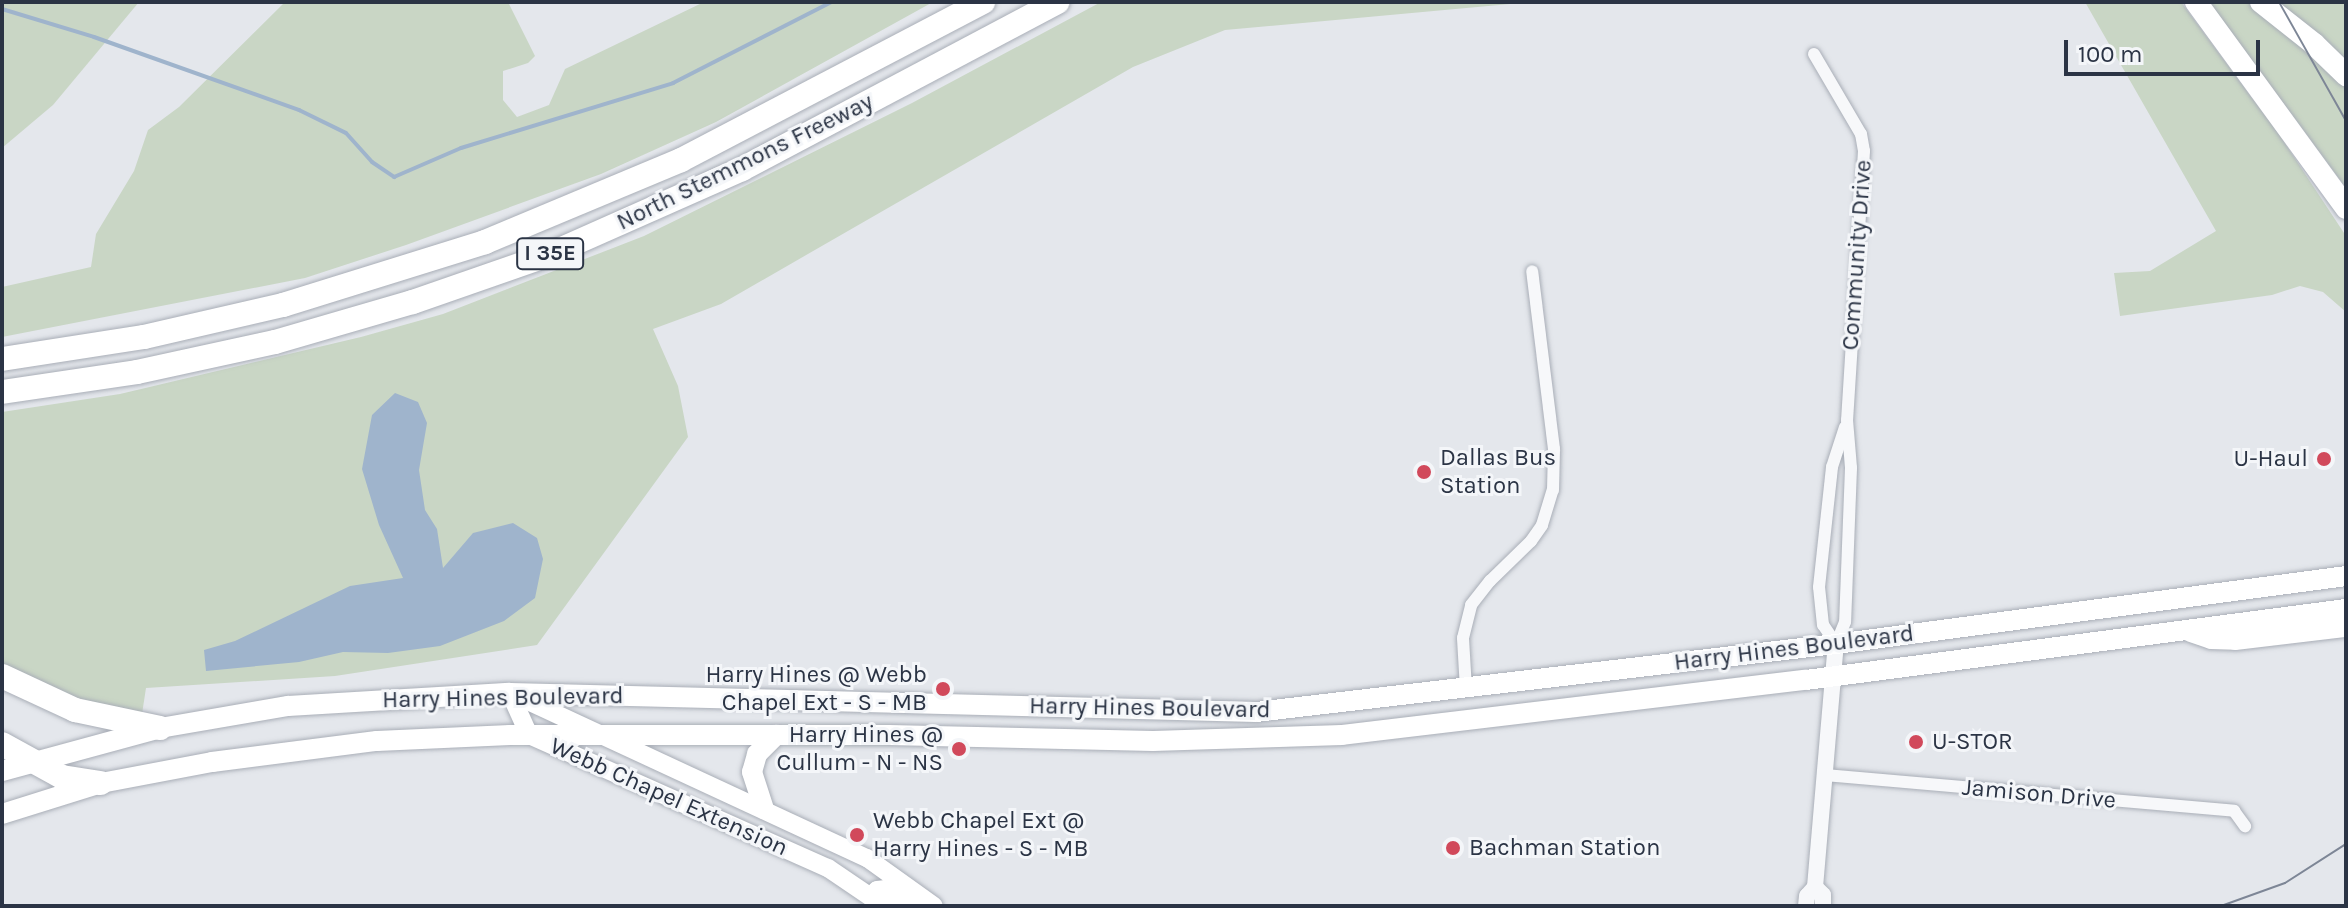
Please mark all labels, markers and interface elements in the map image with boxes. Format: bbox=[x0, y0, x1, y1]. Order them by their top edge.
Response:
scale bar bbox=[2068, 24, 2264, 74]
text: 100 m bbox=[2078, 40, 2143, 68]
street label: North Stemmons Freeway bbox=[612, 87, 878, 237]
street label: Community Drive bbox=[1836, 159, 1878, 351]
road number: I 35E bbox=[516, 236, 584, 272]
place label: Dallas Bus Station bbox=[1440, 444, 1556, 500]
place label: U-Haul bbox=[2233, 445, 2308, 473]
marker: U-Haul bbox=[2315, 450, 2333, 468]
marker: Dallas Bus Station bbox=[1415, 463, 1433, 481]
street label: Harry Hines Boulevard bbox=[1672, 619, 1916, 677]
place label: Harry Hines @ Webb Chapel Ext - S - MB bbox=[706, 661, 927, 717]
marker: Harry Hines @ Webb Chapel Ext - S - MB bbox=[934, 680, 952, 698]
street label: Harry Hines Boulevard bbox=[382, 681, 624, 715]
street label: Harry Hines Boulevard bbox=[1029, 691, 1271, 725]
place label: Harry Hines @ Cullum - N - NS bbox=[776, 721, 943, 777]
place label: U-STOR bbox=[1932, 728, 2013, 756]
street label: Webb Chapel Extension bbox=[546, 732, 792, 862]
marker: U-STOR bbox=[1907, 733, 1925, 751]
marker: Harry Hines @ Cullum - N - NS bbox=[950, 740, 968, 758]
street label: Jamison Drive bbox=[1961, 773, 2117, 815]
place label: Webb Chapel Ext @ Harry Hines - S - MB bbox=[873, 807, 1088, 863]
marker: Webb Chapel Ext @ Harry Hines - S - MB bbox=[848, 826, 866, 844]
place label: Bachman Station bbox=[1469, 834, 1660, 862]
marker: Bachman Station bbox=[1444, 839, 1462, 857]

